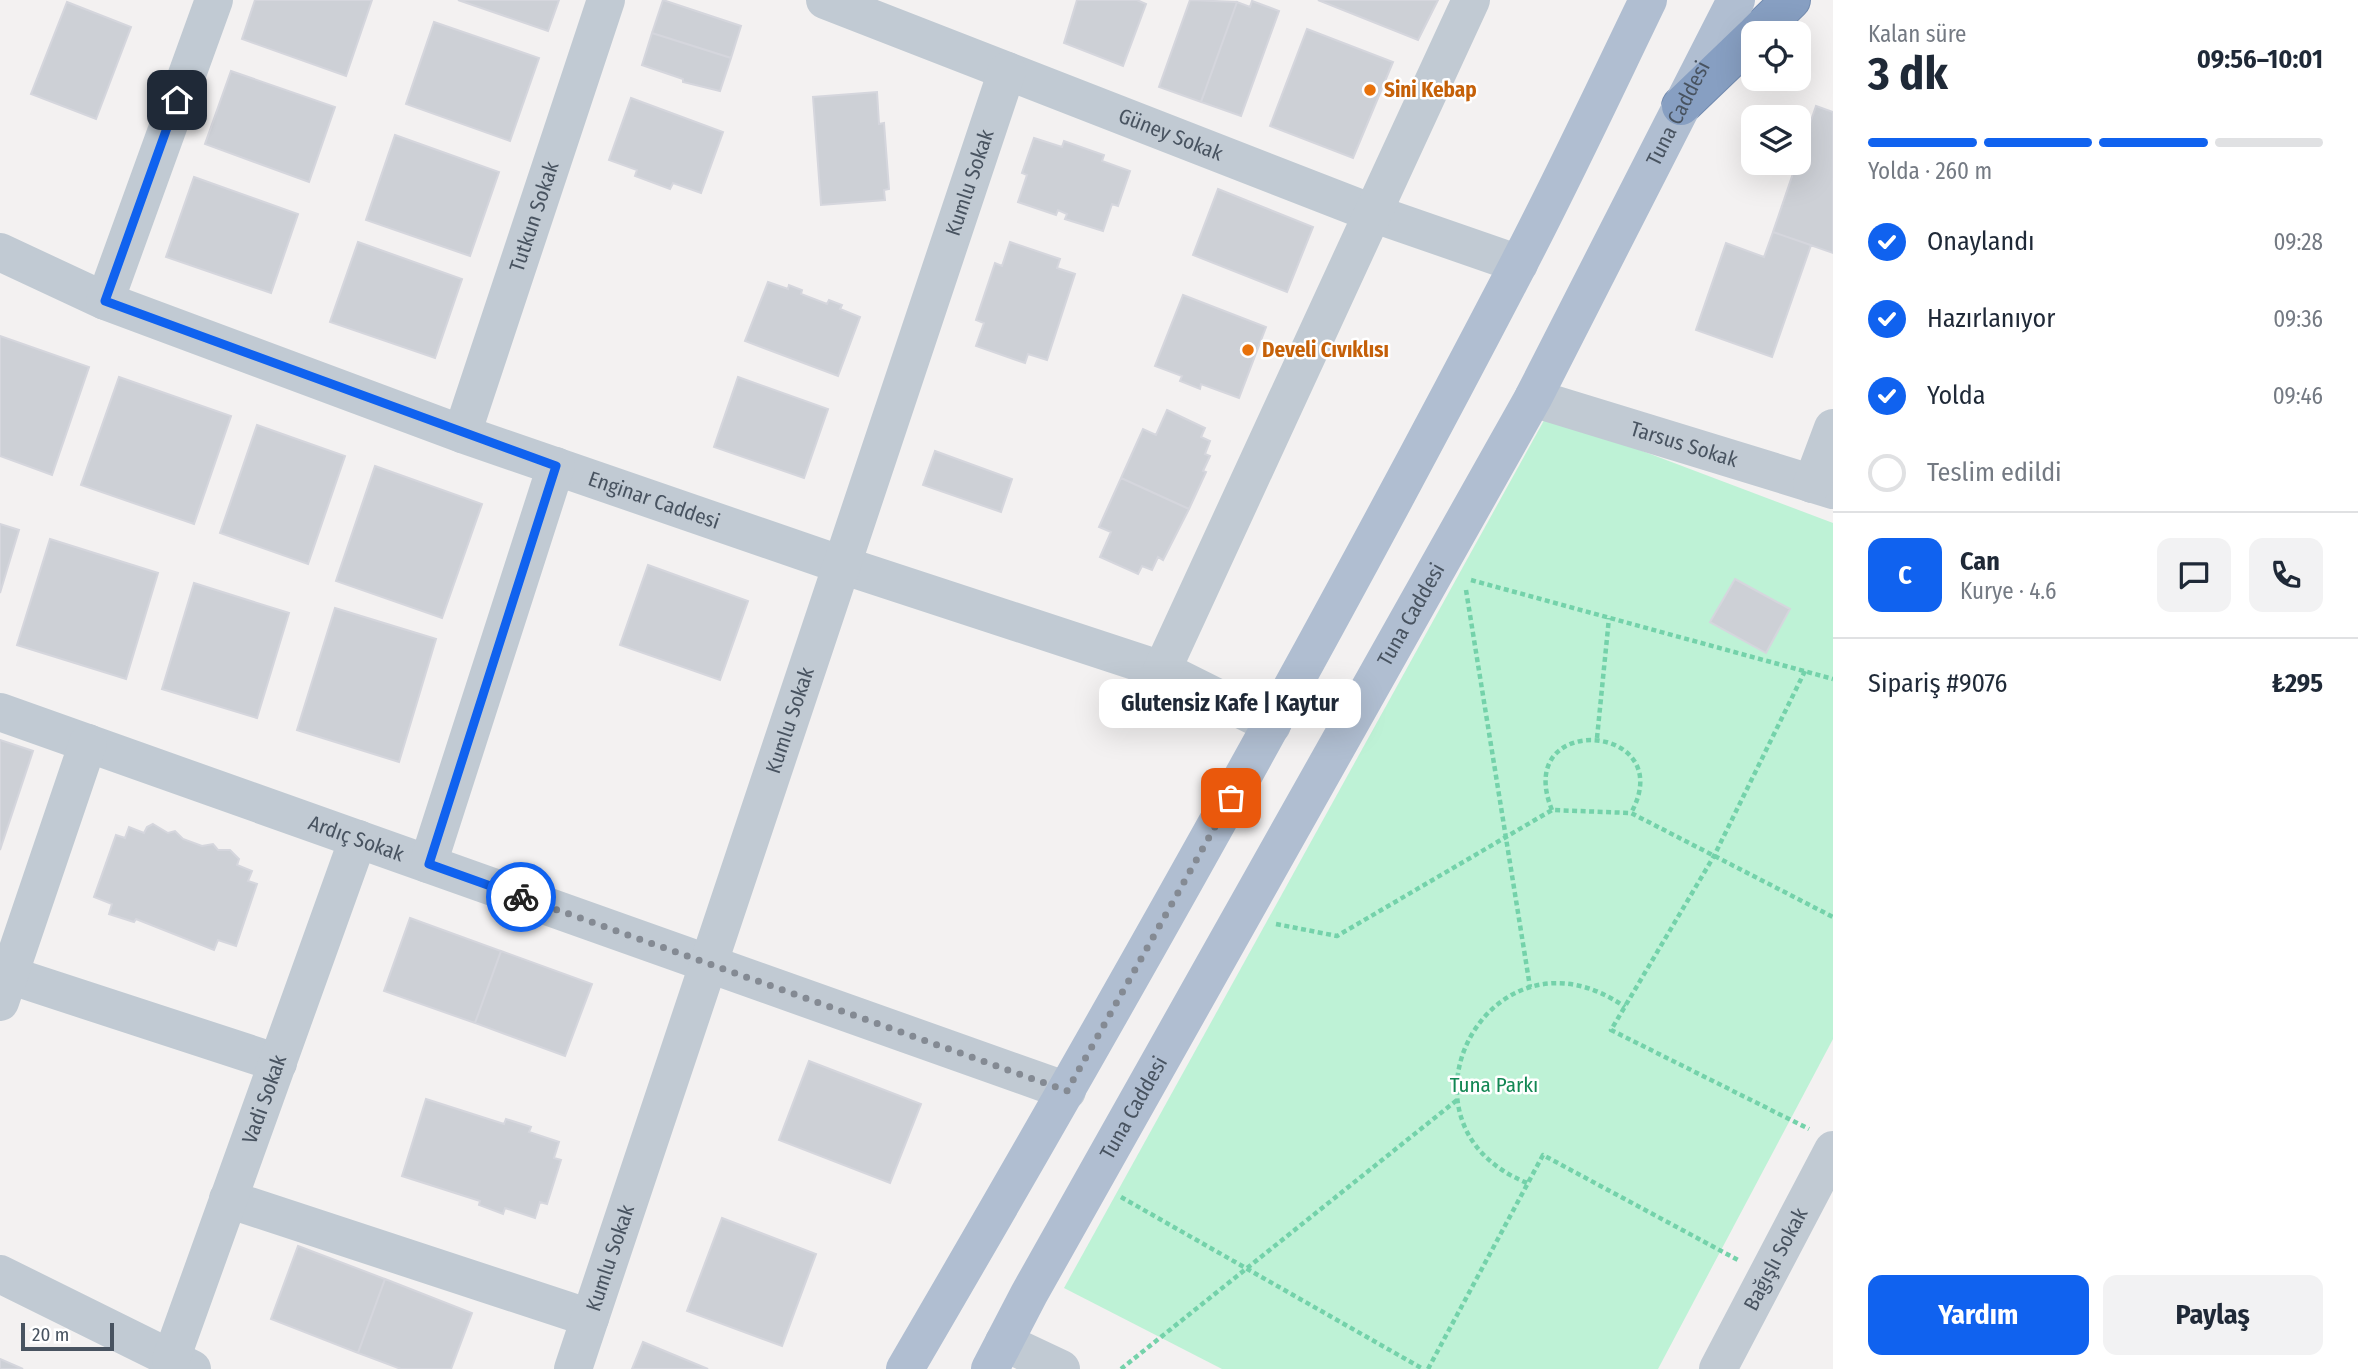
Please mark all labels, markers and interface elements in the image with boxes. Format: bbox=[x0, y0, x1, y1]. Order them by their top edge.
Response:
text: Kalan süre bbox=[1868, 20, 1966, 48]
map controls bbox=[1741, 21, 1811, 175]
button: locate bbox=[1741, 21, 1811, 91]
text: 09:56–10:01 bbox=[2197, 44, 2323, 75]
text: 3 dk bbox=[1868, 46, 1948, 101]
street label: Tuna Caddesi bbox=[1641, 57, 1716, 170]
pin bbox=[147, 70, 207, 130]
place label: Sini Kebap bbox=[1384, 77, 1477, 103]
icon: home bbox=[158, 81, 196, 119]
marker: Sini Kebap bbox=[1362, 82, 1378, 98]
street label: Güney Sokak bbox=[1115, 103, 1227, 167]
button: layers bbox=[1741, 105, 1811, 175]
street label: Kumlu Sokak bbox=[940, 126, 1000, 239]
text: Yolda · 260 m bbox=[1868, 157, 1992, 185]
street label: Tutkun Sokak bbox=[504, 158, 565, 275]
icon: check bbox=[1868, 223, 1906, 261]
text: Onaylandı bbox=[1927, 226, 2035, 257]
text: 09:28 bbox=[2274, 228, 2323, 256]
icon: check bbox=[1868, 300, 1906, 338]
text: Hazırlanıyor bbox=[1927, 303, 2055, 334]
text: 09:36 bbox=[2273, 305, 2323, 333]
place label: Develi Cıvıklısı bbox=[1262, 337, 1389, 363]
marker: Develi Cıvıklısı bbox=[1240, 342, 1256, 358]
icon: check bbox=[1868, 377, 1906, 415]
text: Yolda bbox=[1927, 380, 1986, 411]
text: 09:46 bbox=[2273, 382, 2323, 410]
street label: Tarsus Sokak bbox=[1627, 416, 1741, 473]
text: Teslim edildi bbox=[1927, 457, 2062, 488]
street label: Enginar Caddesi bbox=[585, 466, 723, 535]
button: chat bbox=[2157, 538, 2231, 612]
button: phone bbox=[2249, 538, 2323, 612]
text: Can bbox=[1960, 546, 2000, 577]
street label: Tuna Caddesi bbox=[1372, 559, 1450, 671]
text: C bbox=[1898, 560, 1912, 591]
text: Kurye · 4.6 bbox=[1960, 577, 2056, 605]
street label: Kumlu Sokak bbox=[760, 664, 820, 777]
text: Sipariş #9076 bbox=[1868, 668, 2007, 699]
text: ₺295 bbox=[2272, 668, 2323, 699]
callout: Glutensiz Kafe | Kaytur bbox=[1100, 679, 1362, 728]
text: Glutensiz Kafe | Kaytur bbox=[1121, 689, 1339, 717]
pin bbox=[1201, 768, 1261, 828]
icon: bag bbox=[1212, 779, 1250, 817]
street label: Ardıç Sokak bbox=[305, 810, 408, 867]
courier bbox=[486, 862, 556, 932]
icon: bike bbox=[502, 878, 540, 916]
street label: Vadi Sokak bbox=[236, 1051, 292, 1147]
street label: Tuna Caddesi bbox=[1094, 1052, 1173, 1164]
park label: Tuna Parkı bbox=[1450, 1072, 1538, 1098]
street label: Kumlu Sokak bbox=[580, 1201, 640, 1315]
street label: Bağışlı Sokak bbox=[1738, 1203, 1813, 1315]
button: Yardım bbox=[1868, 1275, 2089, 1355]
button: Paylaş bbox=[2103, 1275, 2323, 1355]
scale bar bbox=[21, 1320, 114, 1352]
text: 20 m bbox=[32, 1323, 69, 1346]

